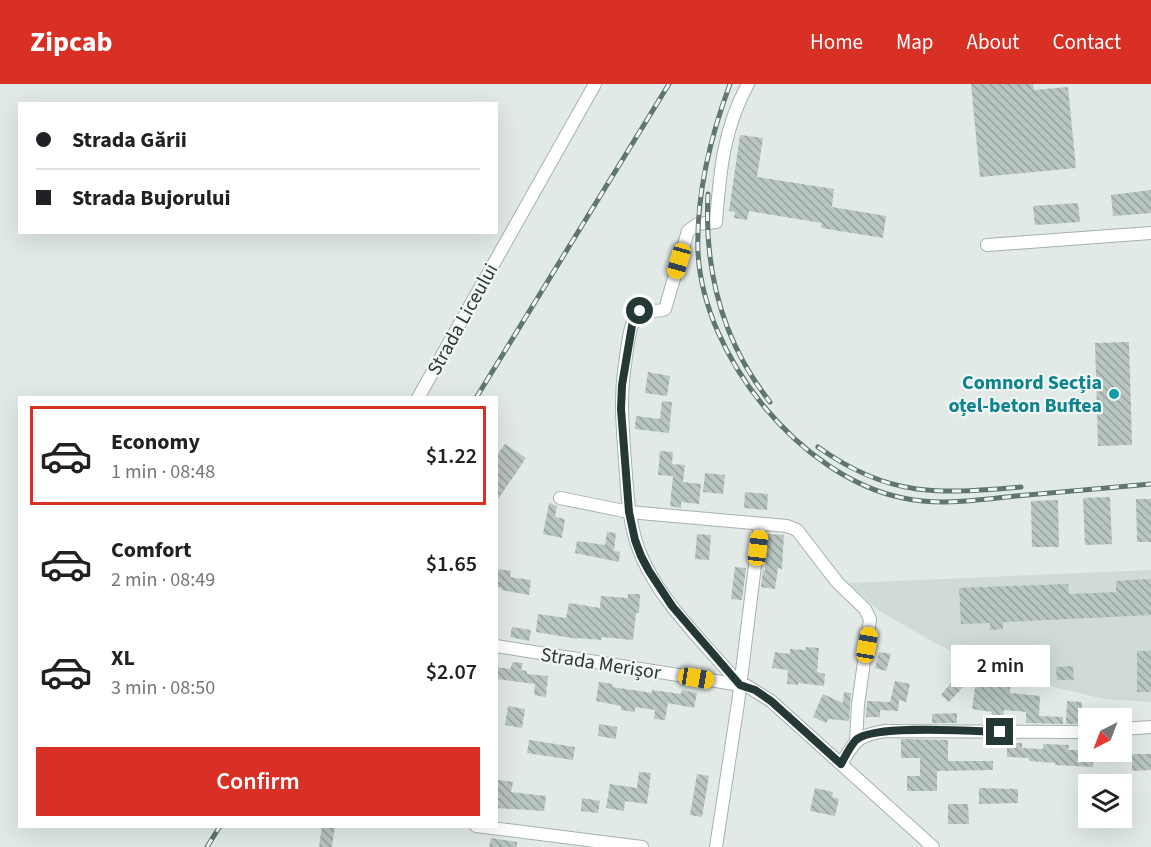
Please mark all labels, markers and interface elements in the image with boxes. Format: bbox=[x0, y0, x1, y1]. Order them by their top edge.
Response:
text: Zipcab bbox=[30, 22, 113, 62]
text: Home bbox=[810, 27, 863, 57]
text: Map bbox=[896, 27, 934, 57]
text: About bbox=[967, 27, 1019, 57]
text: Contact bbox=[1052, 27, 1121, 57]
text: Strada Gării bbox=[72, 124, 187, 156]
text: Strada Bujorului bbox=[72, 182, 231, 214]
car bbox=[665, 241, 693, 281]
street label: Strada Liceului bbox=[421, 259, 505, 380]
route start bbox=[626, 297, 653, 324]
place label: Comnord Secția oțel-beton Buftea bbox=[948, 369, 1102, 420]
marker: Comnord Secția oțel-beton Buftea bbox=[1107, 387, 1121, 401]
text: Economy bbox=[111, 426, 200, 458]
icon: car bbox=[39, 429, 93, 483]
text: $1.22 bbox=[426, 440, 477, 472]
text: 1 min · 08:48 bbox=[111, 458, 215, 486]
car bbox=[747, 529, 769, 567]
text: Comfort bbox=[111, 534, 192, 566]
icon: car bbox=[39, 537, 93, 591]
text: $1.65 bbox=[426, 548, 477, 580]
text: 2 min · 08:49 bbox=[111, 566, 215, 594]
car bbox=[855, 626, 879, 664]
street label: Strada Merișor bbox=[539, 641, 663, 687]
text: XL bbox=[111, 642, 135, 674]
icon: car bbox=[39, 645, 93, 699]
callout: 2 min bbox=[950, 645, 1050, 687]
text: 2 min bbox=[977, 652, 1024, 680]
text: $2.07 bbox=[426, 656, 477, 688]
car bbox=[677, 666, 715, 690]
text: 3 min · 08:50 bbox=[111, 674, 215, 702]
north arrow bbox=[1078, 708, 1132, 762]
map controls bbox=[1078, 708, 1132, 828]
route end bbox=[986, 718, 1013, 745]
button: Confirm bbox=[36, 747, 480, 816]
button: layers bbox=[1078, 774, 1132, 828]

